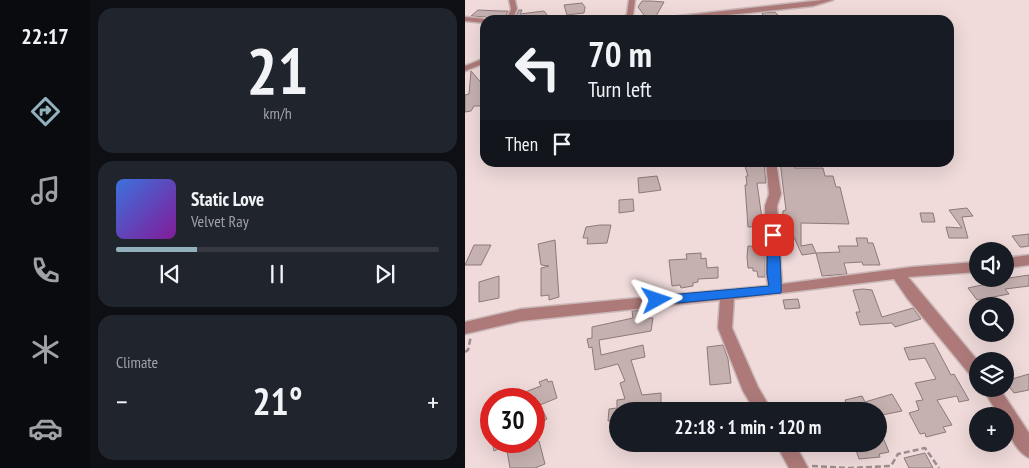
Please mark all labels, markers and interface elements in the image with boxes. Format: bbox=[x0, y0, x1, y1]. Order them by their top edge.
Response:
text: 22:17 bbox=[21, 22, 69, 50]
text: 21 bbox=[246, 28, 309, 112]
text: 70 m bbox=[588, 31, 652, 77]
icon: left bbox=[505, 35, 570, 100]
text: Turn left bbox=[588, 75, 652, 103]
icon: directions bbox=[28, 94, 63, 129]
text: km/h bbox=[263, 103, 292, 123]
icon: arrive bbox=[548, 130, 576, 158]
text: Then bbox=[505, 132, 538, 156]
icon: music bbox=[28, 173, 63, 208]
text: Static Love bbox=[191, 187, 264, 211]
text: Velvet Ray bbox=[191, 211, 249, 231]
pin bbox=[752, 214, 794, 256]
icon: arrive bbox=[759, 221, 787, 249]
map controls bbox=[969, 242, 1014, 452]
button: sound bbox=[969, 242, 1014, 287]
icon: phone bbox=[28, 253, 63, 288]
icon: previous bbox=[156, 260, 184, 288]
icon: pause bbox=[263, 260, 291, 288]
icon: next bbox=[371, 260, 399, 288]
position arrow bbox=[630, 273, 682, 325]
button: search bbox=[969, 297, 1014, 342]
icon: climate bbox=[28, 332, 63, 367]
text: Climate bbox=[116, 352, 158, 372]
button: layers bbox=[969, 352, 1014, 397]
text: 21° bbox=[252, 376, 303, 425]
text: − bbox=[116, 383, 128, 420]
text: + bbox=[427, 383, 439, 420]
speed limit sign: 30 bbox=[480, 388, 545, 453]
button: + bbox=[969, 407, 1014, 452]
icon: car bbox=[28, 411, 63, 446]
text: 22:18 · 1 min · 120 m bbox=[675, 415, 821, 439]

